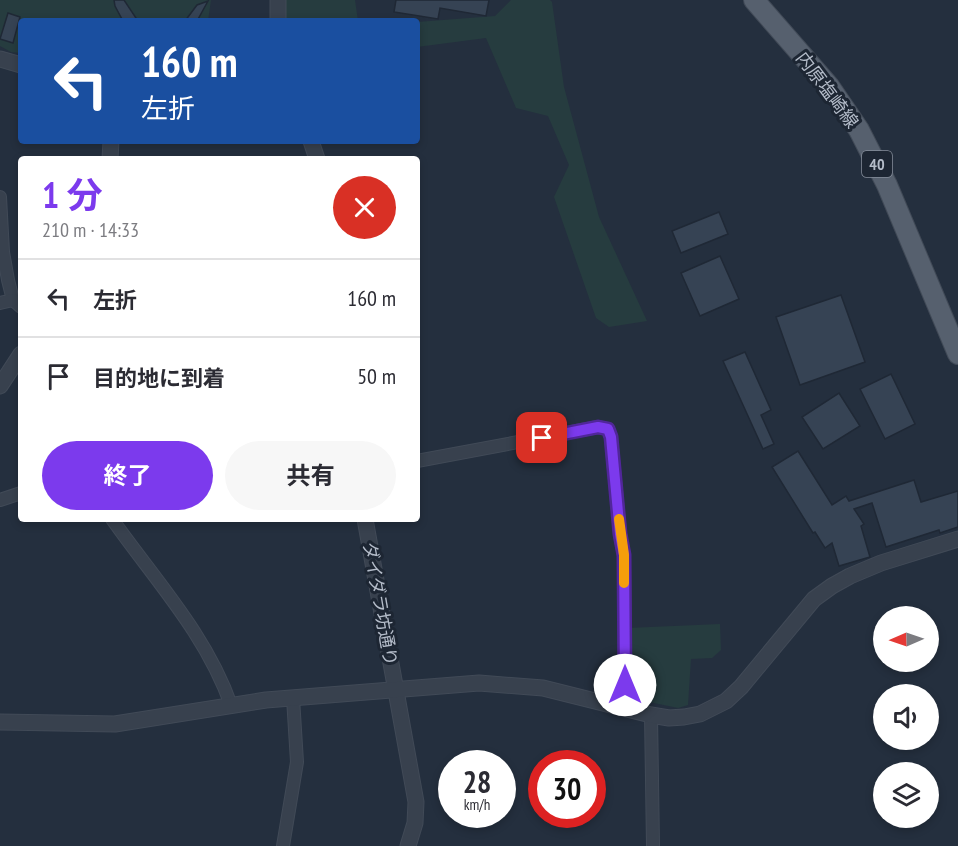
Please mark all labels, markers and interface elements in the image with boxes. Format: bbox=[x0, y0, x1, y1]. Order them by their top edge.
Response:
text: 160 m bbox=[141, 34, 238, 89]
icon: left bbox=[42, 42, 120, 120]
street label: 内原塩崎線 bbox=[791, 47, 864, 133]
text: 左折 bbox=[141, 91, 195, 125]
road number: 40 bbox=[862, 151, 892, 177]
text: 1 分 bbox=[42, 171, 103, 218]
button: close bbox=[333, 176, 396, 239]
text: 210 m · 14:33 bbox=[42, 217, 139, 243]
icon: left bbox=[42, 282, 75, 315]
text: 160 m bbox=[347, 284, 396, 312]
text: 左折 bbox=[93, 286, 137, 314]
icon: arrive bbox=[42, 360, 75, 393]
text: 50 m bbox=[357, 362, 396, 390]
text: 目的地に到着 bbox=[93, 364, 225, 392]
pin bbox=[516, 412, 567, 463]
icon: arrive bbox=[525, 421, 558, 454]
button: 終了 bbox=[42, 441, 213, 510]
button: 共有 bbox=[225, 441, 396, 510]
street label: ダイダラ坊通り bbox=[358, 540, 403, 668]
north arrow bbox=[873, 606, 939, 672]
map controls bbox=[873, 606, 939, 828]
position arrow bbox=[593, 653, 657, 717]
button: sound bbox=[873, 684, 939, 750]
speed limit sign: 30 bbox=[528, 750, 606, 828]
text: 28 bbox=[463, 762, 491, 801]
button: layers bbox=[873, 762, 939, 828]
text: km/h bbox=[464, 795, 490, 814]

